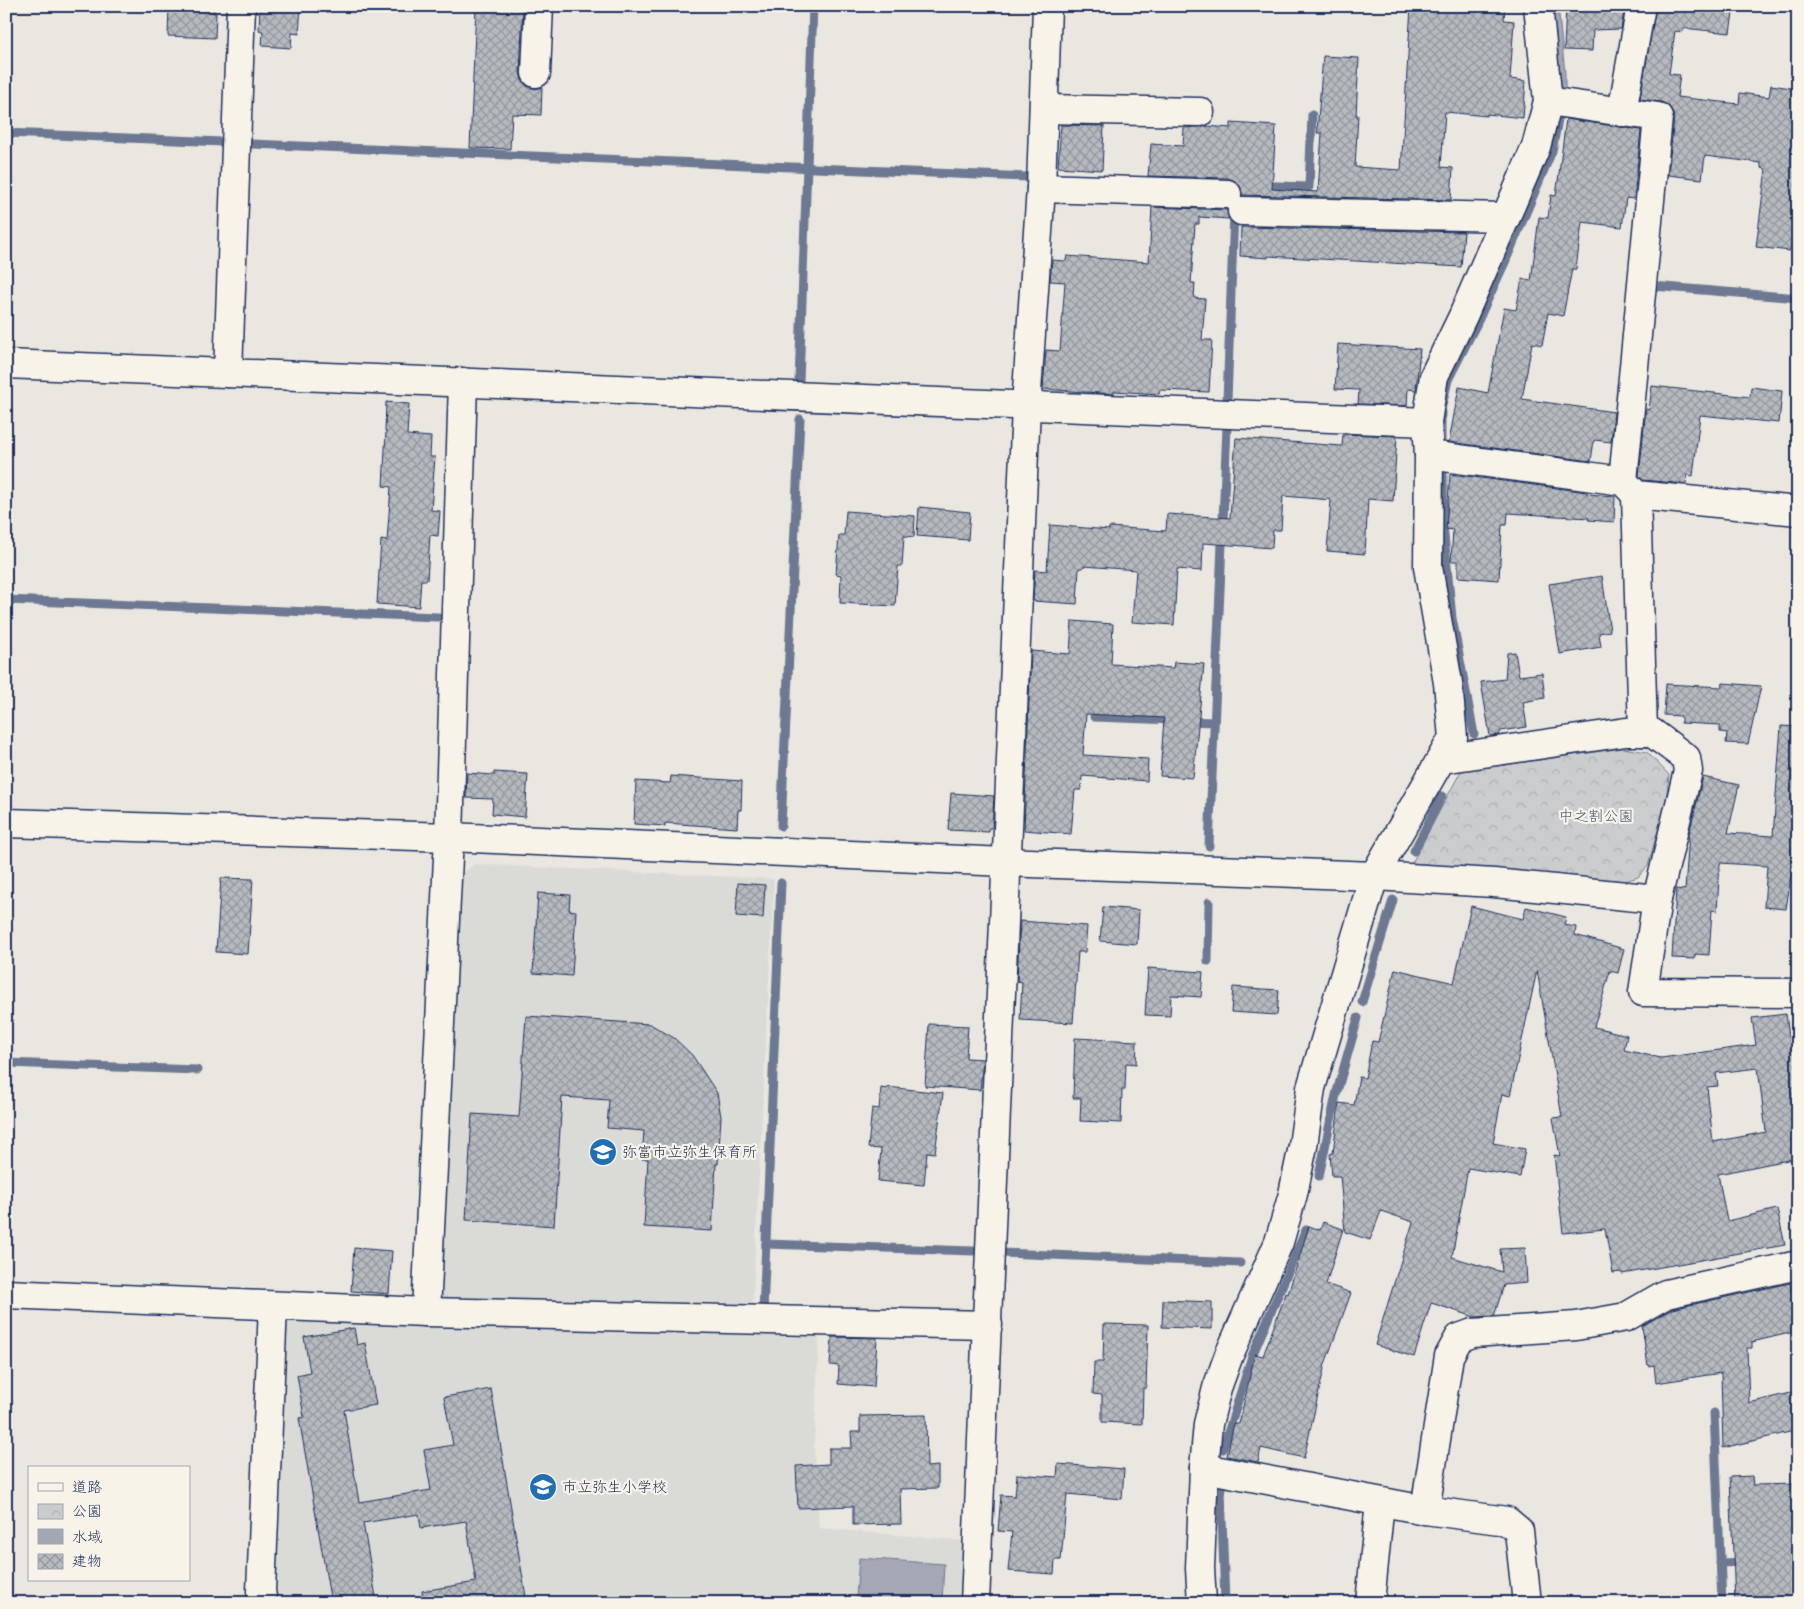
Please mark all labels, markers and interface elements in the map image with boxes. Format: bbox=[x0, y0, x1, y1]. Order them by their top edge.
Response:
park label: 中之割公園 bbox=[1558, 805, 1634, 826]
school or university icon: 弥富市立弥生保育所 bbox=[588, 1137, 618, 1167]
place label: 弥富市立弥生保育所 bbox=[622, 1141, 757, 1162]
legend bbox=[28, 1466, 190, 1582]
school or university icon: 市立弥生小学校 bbox=[528, 1472, 558, 1502]
text: 道路 bbox=[72, 1476, 102, 1497]
place label: 市立弥生小学校 bbox=[562, 1476, 667, 1497]
text: 公園 bbox=[72, 1500, 102, 1521]
text: 水域 bbox=[72, 1526, 102, 1547]
text: 建物 bbox=[72, 1550, 102, 1571]

